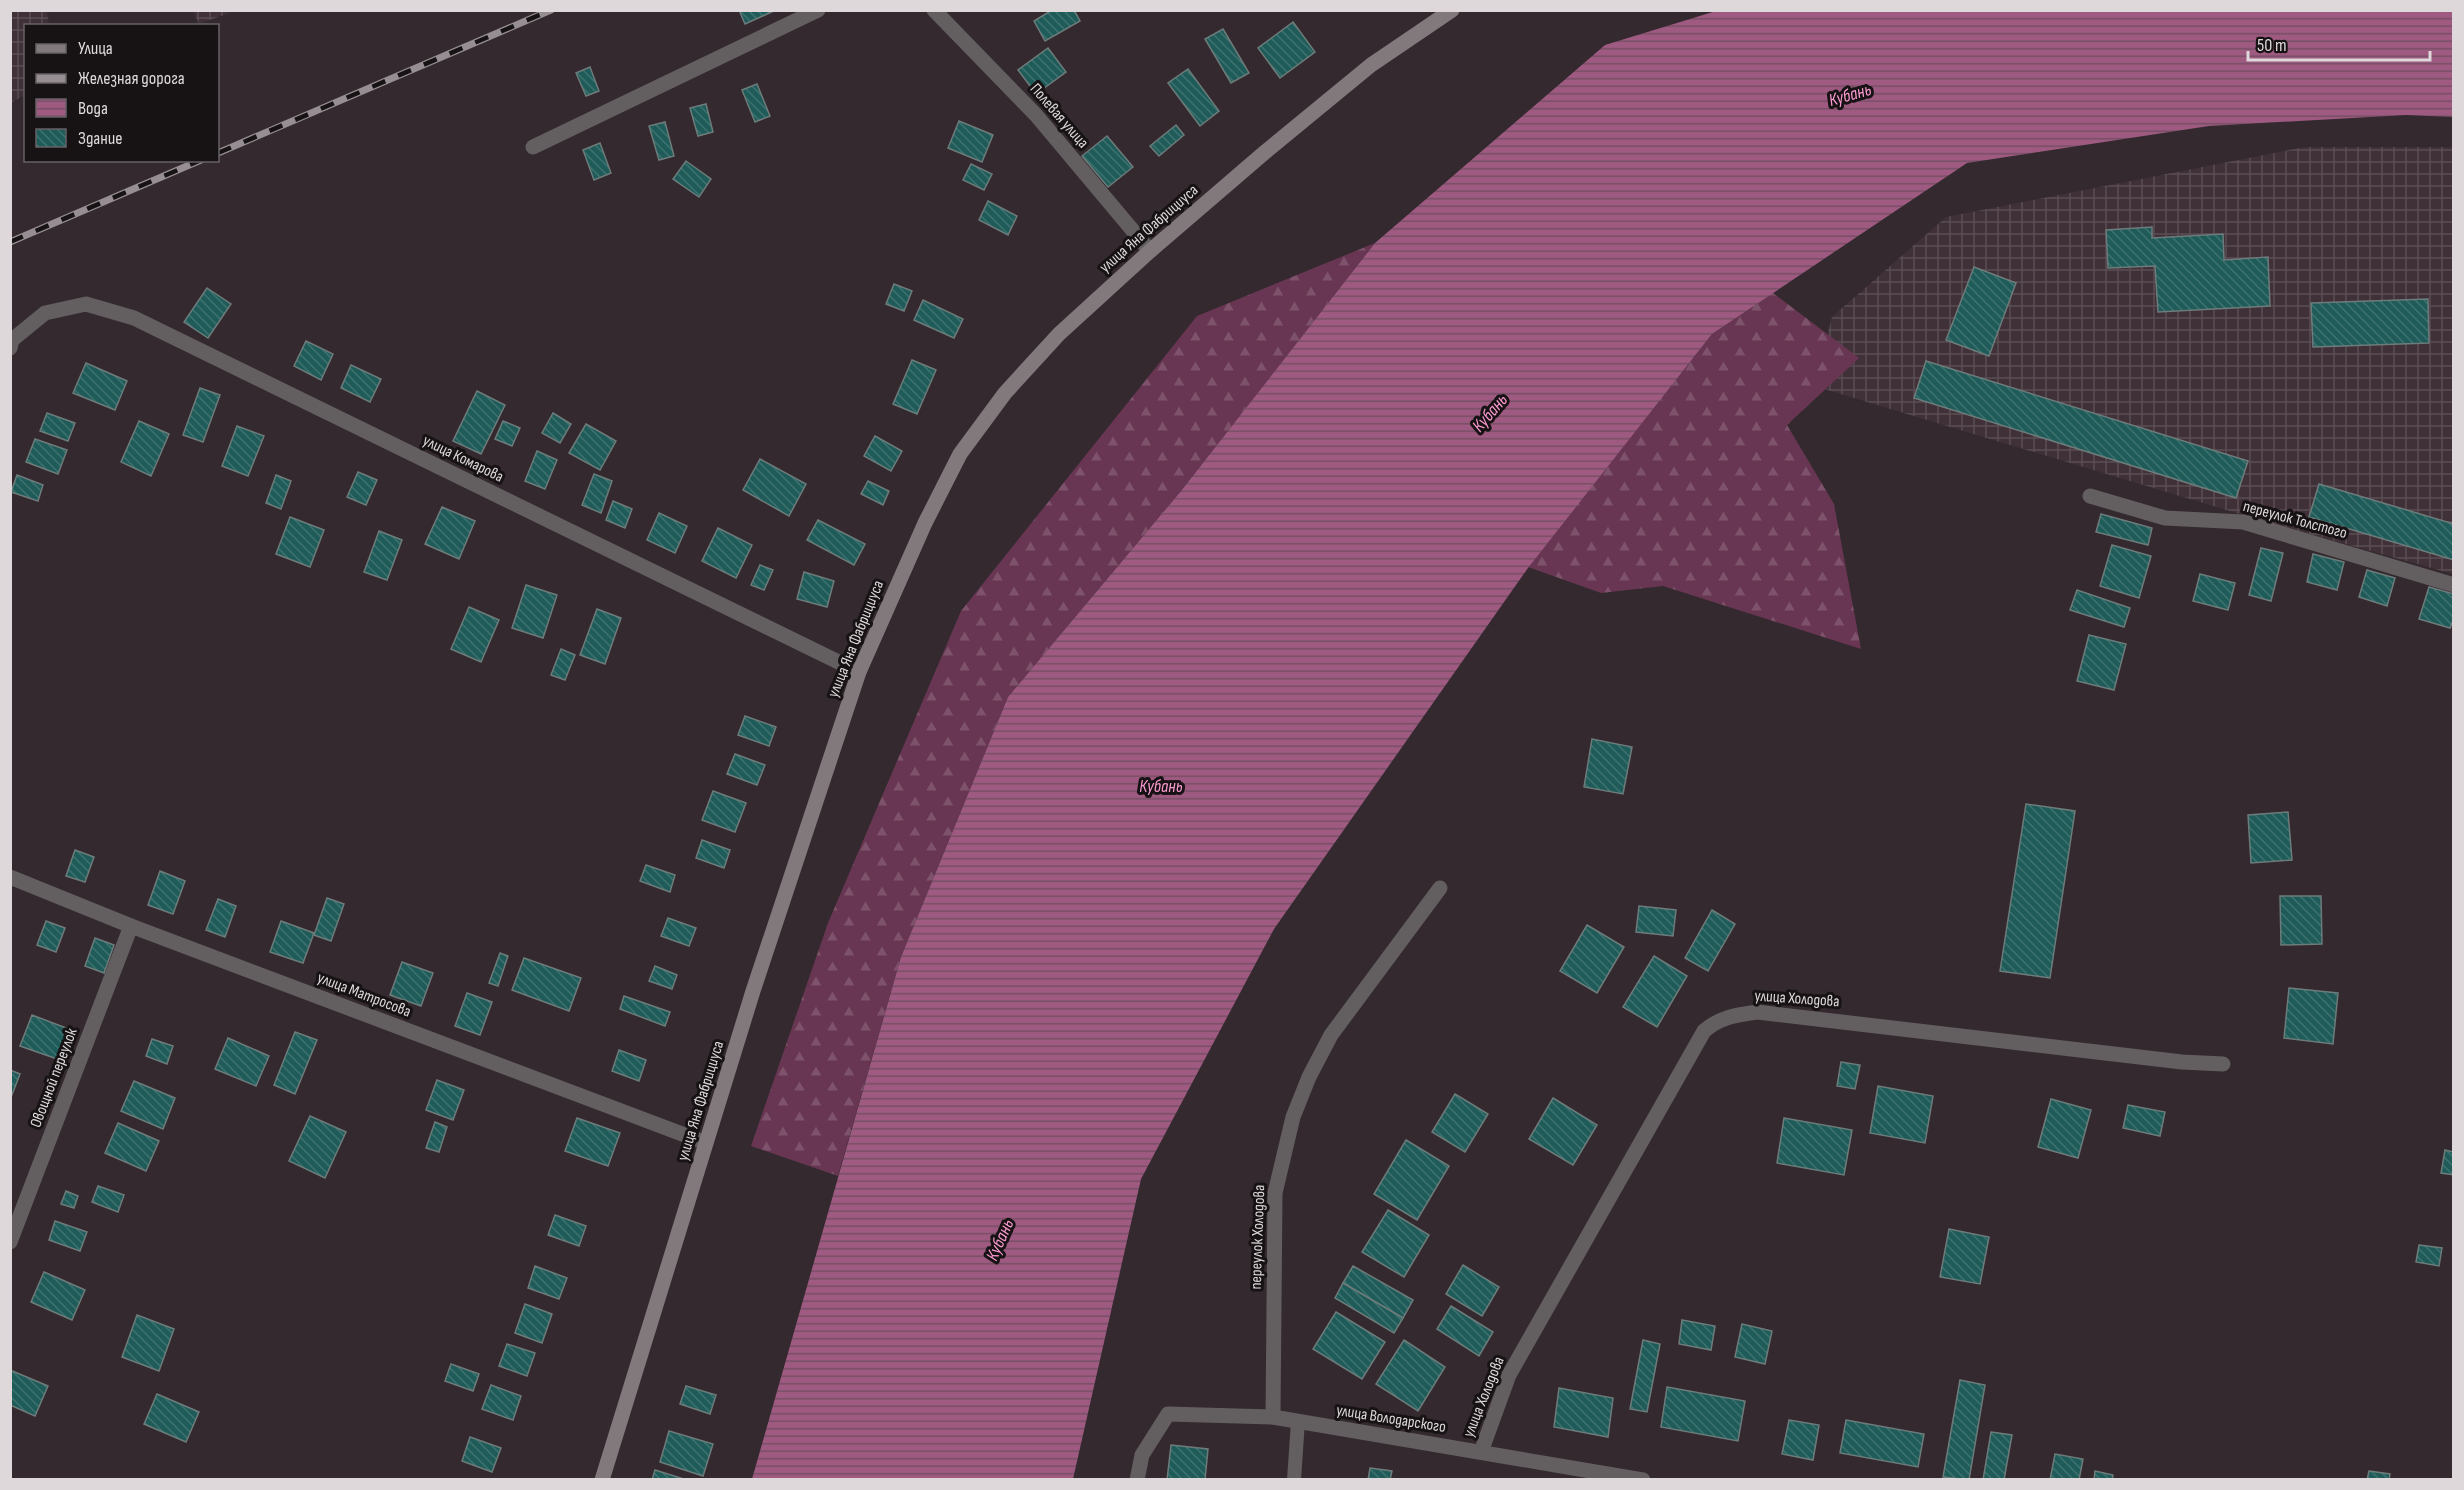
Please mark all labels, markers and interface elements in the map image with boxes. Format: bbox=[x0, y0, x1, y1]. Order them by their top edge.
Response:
legend bbox=[24, 24, 219, 162]
scale bar bbox=[2248, 24, 2430, 62]
text: 50 m bbox=[2257, 35, 2287, 56]
text: Улица bbox=[78, 38, 113, 59]
text: Железная дорога bbox=[78, 68, 185, 89]
water label: Кубань bbox=[1826, 79, 1874, 111]
street label: Полевая улица bbox=[1026, 80, 1092, 152]
text: Вода bbox=[78, 98, 108, 119]
text: Здание bbox=[78, 128, 123, 149]
street label: улица Яна Фабрициуса bbox=[1096, 181, 1202, 277]
water label: Кубань bbox=[1468, 390, 1512, 436]
street label: улица Комарова bbox=[420, 431, 506, 487]
street label: переулок Толстого bbox=[2241, 497, 2349, 543]
street label: улица Яна Фабрициуса bbox=[824, 578, 888, 700]
water label: Кубань bbox=[1139, 776, 1183, 797]
street label: улица Матросова bbox=[314, 968, 414, 1022]
street label: улица Холодова bbox=[1754, 987, 1840, 1011]
street label: Овощной переулок bbox=[26, 1025, 82, 1130]
street label: улица Яна Фабрициуса bbox=[674, 1039, 728, 1163]
street label: переулок Холодова bbox=[1247, 1184, 1269, 1290]
water label: Кубань bbox=[982, 1216, 1018, 1264]
street label: улица Холодова bbox=[1459, 1354, 1509, 1440]
street label: улица Володарского bbox=[1335, 1401, 1447, 1437]

